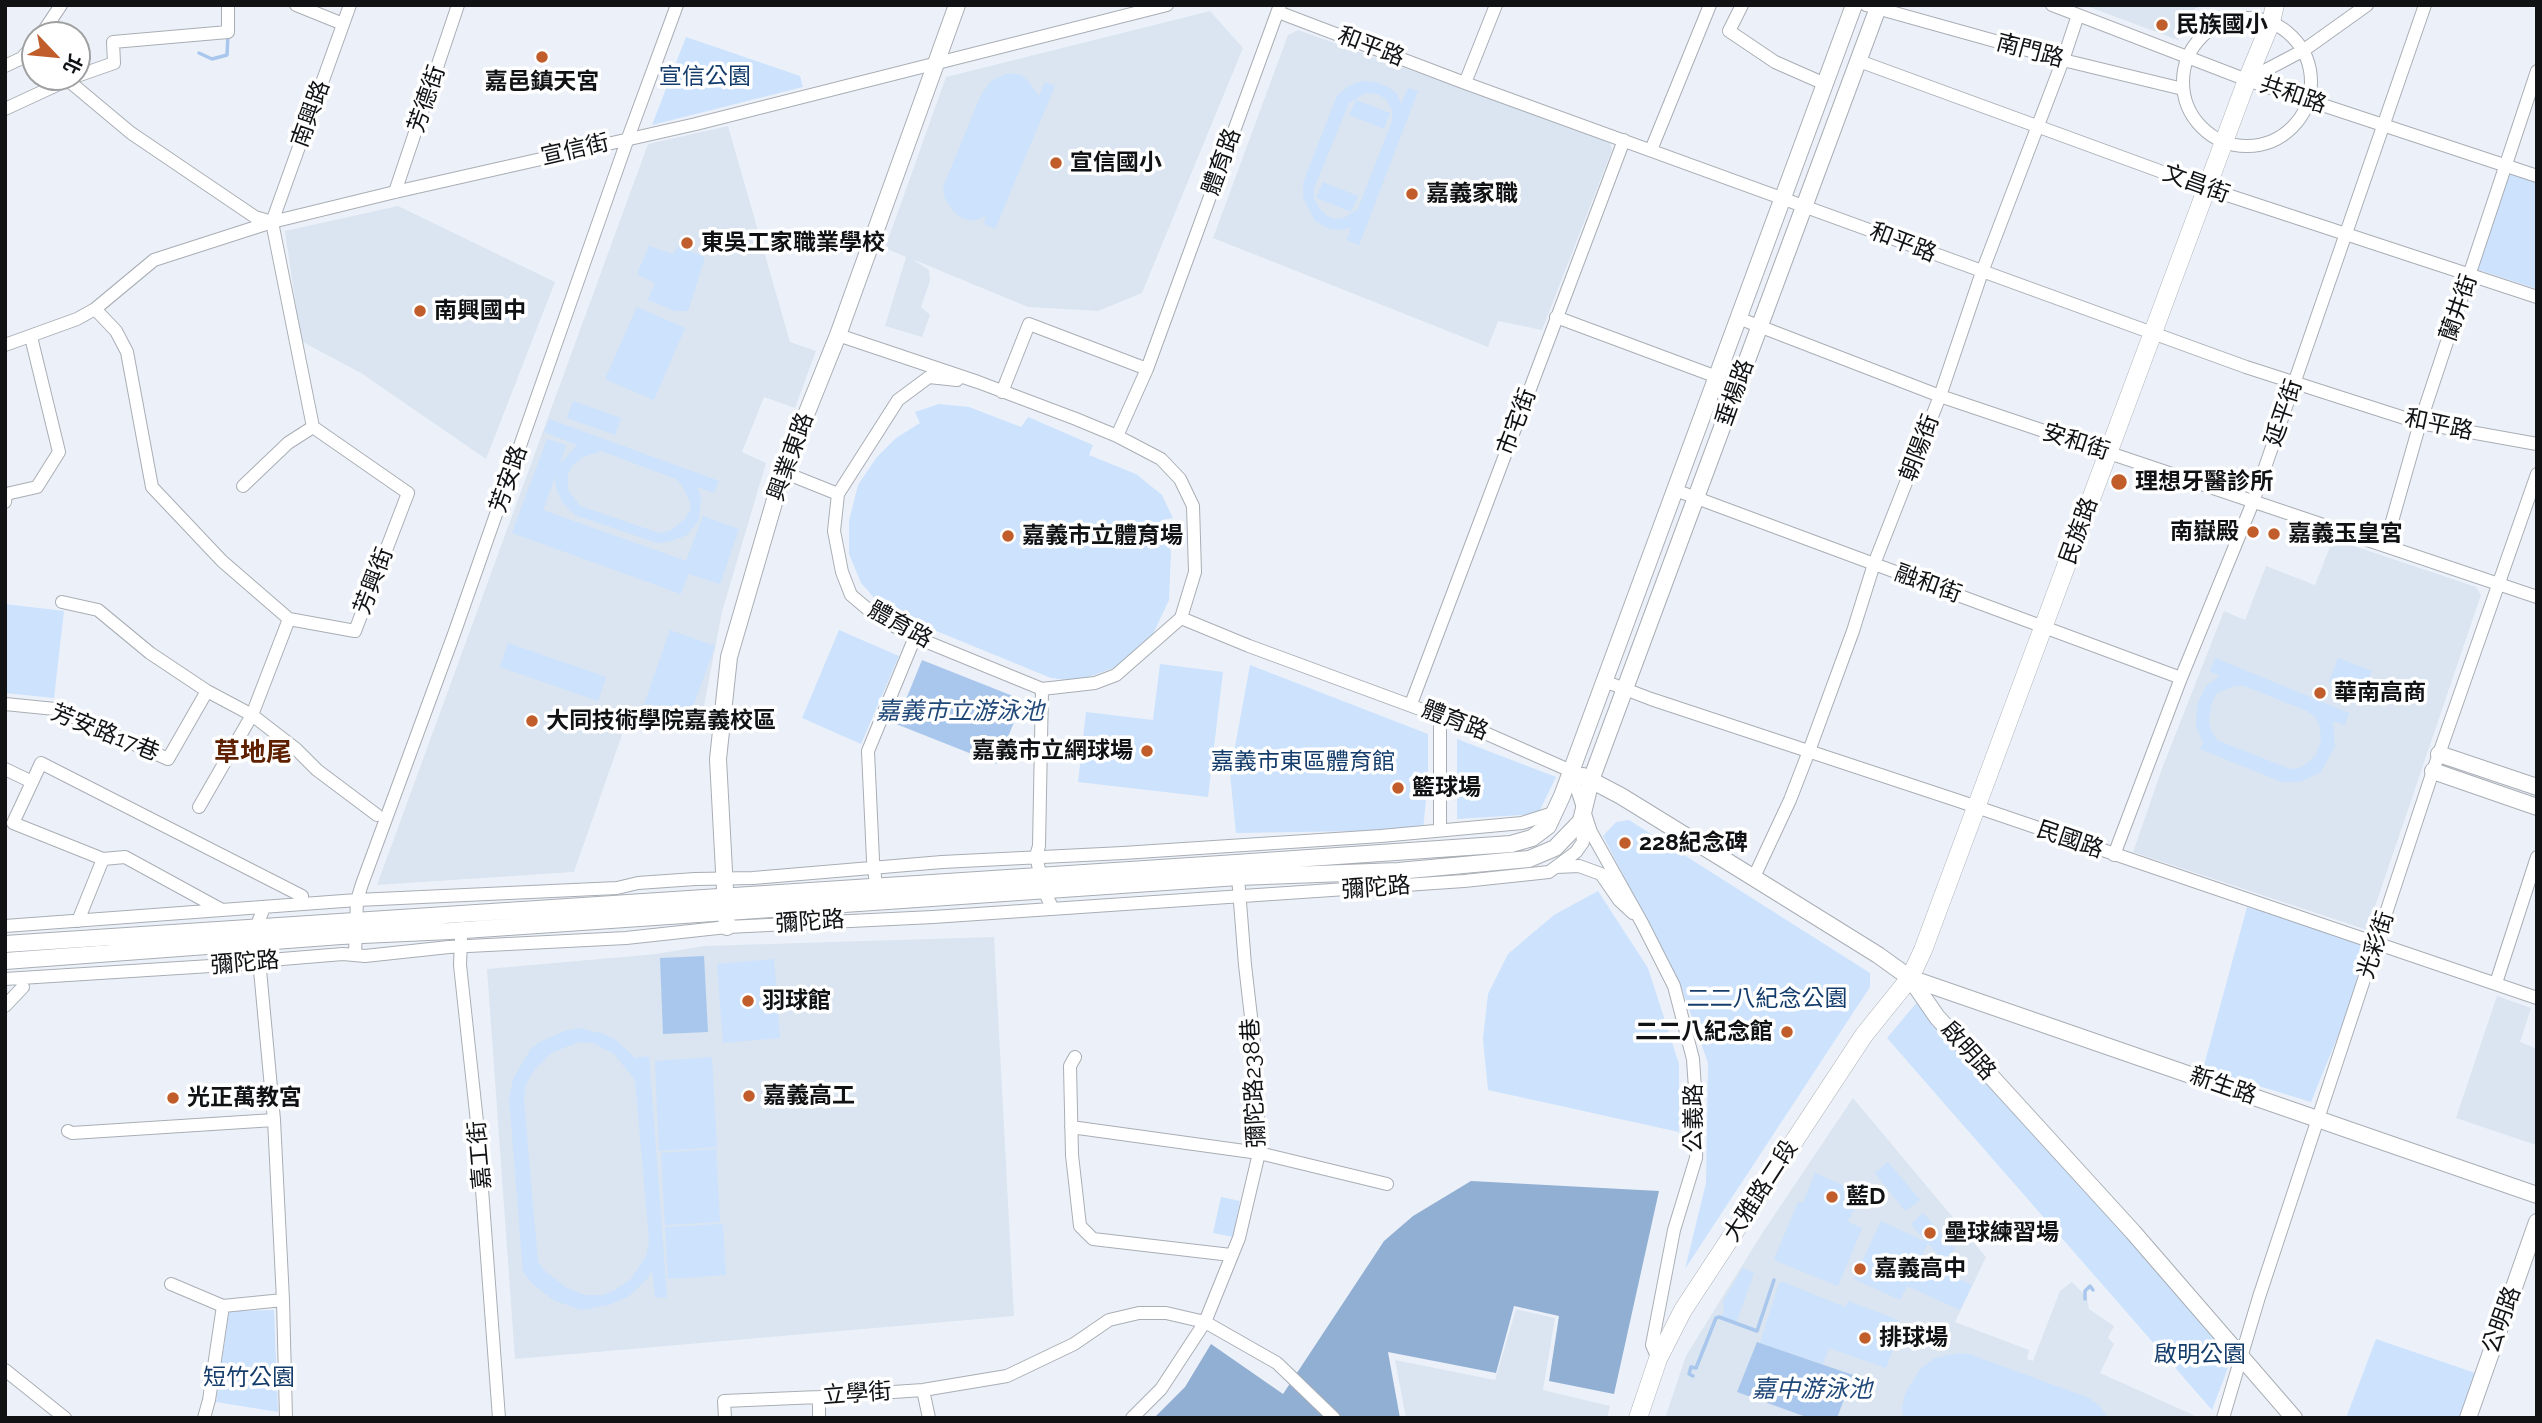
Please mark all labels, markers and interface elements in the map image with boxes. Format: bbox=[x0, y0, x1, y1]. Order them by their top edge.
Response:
place label: 民族國小 bbox=[2176, 11, 2268, 39]
marker: 民族國小 bbox=[2154, 17, 2170, 33]
north arrow bbox=[21, 21, 91, 91]
street label: 和平路 bbox=[1334, 22, 1408, 72]
street label: 南門路 bbox=[1993, 29, 2067, 73]
marker: 嘉邑鎮天宮 bbox=[534, 49, 550, 65]
text: 北 bbox=[59, 51, 87, 78]
street label: 芳德街 bbox=[403, 62, 451, 136]
park label: 宣信公園 bbox=[659, 63, 751, 91]
place label: 嘉邑鎮天宮 bbox=[485, 68, 599, 96]
street label: 共和路 bbox=[2256, 71, 2330, 119]
street label: 南興路 bbox=[286, 77, 336, 151]
street label: 體育路 bbox=[1197, 125, 1247, 199]
street label: 宣信街 bbox=[538, 129, 612, 171]
place label: 宣信國小 bbox=[1070, 149, 1162, 177]
marker: 宣信國小 bbox=[1048, 155, 1064, 171]
street label: 文昌街 bbox=[2159, 159, 2233, 209]
place label: 嘉義家職 bbox=[1426, 180, 1518, 208]
marker: 嘉義家職 bbox=[1404, 186, 1420, 202]
street label: 和平路 bbox=[1866, 218, 1940, 268]
place label: 東吳工家職業學校 bbox=[701, 229, 885, 257]
marker: 東吳工家職業學校 bbox=[679, 235, 695, 251]
street label: 蘭井街 bbox=[2435, 271, 2483, 345]
place label: 南興國中 bbox=[434, 297, 526, 325]
marker: 南興國中 bbox=[412, 303, 428, 319]
street label: 垂楊路 bbox=[1710, 356, 1760, 430]
street label: 延平街 bbox=[2260, 376, 2308, 450]
street label: 市宅街 bbox=[1492, 385, 1542, 459]
street label: 和平路 bbox=[2402, 404, 2476, 446]
street label: 興業東路 bbox=[762, 409, 820, 505]
street label: 朝陽街 bbox=[1895, 411, 1945, 485]
street label: 安和街 bbox=[2039, 418, 2113, 466]
street label: 芳安路 bbox=[485, 442, 533, 516]
place label: 理想牙醫診所 bbox=[2135, 468, 2273, 496]
marker: 理想牙醫診所 bbox=[2109, 472, 2129, 492]
street label: 民族路 bbox=[2054, 494, 2104, 568]
place label: 南嶽殿 bbox=[2170, 518, 2239, 546]
place label: 嘉義玉皇宮 bbox=[2288, 520, 2403, 548]
place label: 嘉義市立體育場 bbox=[1022, 522, 1183, 550]
marker: 南嶽殿 bbox=[2245, 524, 2261, 540]
marker: 嘉義玉皇宮 bbox=[2266, 526, 2282, 542]
marker: 嘉義市立體育場 bbox=[1000, 528, 1016, 544]
street label: 芳興街 bbox=[349, 544, 399, 618]
street label: 融和街 bbox=[1891, 559, 1965, 609]
street label: 體育路 bbox=[863, 596, 937, 654]
place label: 華南高商 bbox=[2334, 679, 2426, 707]
marker: 華南高商 bbox=[2312, 685, 2328, 701]
street label: 體育路 bbox=[1418, 696, 1492, 746]
water label: 嘉義市立游泳池 bbox=[876, 698, 1044, 726]
street label: 芳安路17巷 bbox=[47, 699, 163, 767]
place label: 大同技術學院嘉義校區 bbox=[546, 707, 776, 735]
marker: 大同技術學院嘉義校區 bbox=[524, 713, 540, 729]
district label: 草地尾 bbox=[214, 737, 292, 769]
place label: 嘉義市立網球場 bbox=[972, 737, 1133, 765]
marker: 嘉義市立網球場 bbox=[1139, 743, 1155, 759]
park label: 嘉義市東區體育館 bbox=[1211, 748, 1395, 776]
place label: 籃球場 bbox=[1412, 774, 1481, 802]
marker: 籃球場 bbox=[1390, 780, 1406, 796]
street label: 民國路 bbox=[2033, 816, 2107, 864]
place label: 228紀念碑 bbox=[1639, 829, 1748, 857]
marker: 228紀念碑 bbox=[1617, 835, 1633, 851]
street label: 彌陀路 bbox=[1341, 872, 1411, 904]
street label: 彌陀路 bbox=[775, 906, 845, 938]
street label: 光彩街 bbox=[2352, 908, 2400, 982]
street label: 彌陀路 bbox=[209, 946, 281, 980]
park label: 二二八紀念公園 bbox=[1687, 985, 1847, 1013]
place label: 羽球館 bbox=[762, 987, 831, 1015]
marker: 羽球館 bbox=[740, 993, 756, 1009]
street label: 啟明路 bbox=[1935, 1016, 2001, 1086]
street label: 彌陀路238巷 bbox=[1237, 1017, 1271, 1149]
place label: 二二八紀念館 bbox=[1635, 1018, 1773, 1046]
marker: 二二八紀念館 bbox=[1779, 1024, 1795, 1040]
street label: 新生路 bbox=[2186, 1062, 2260, 1110]
place label: 嘉義高工 bbox=[763, 1082, 855, 1110]
place label: 光正萬教宮 bbox=[187, 1084, 302, 1112]
street label: 公義路 bbox=[1680, 1084, 1708, 1152]
marker: 嘉義高工 bbox=[741, 1088, 757, 1104]
marker: 光正萬教宮 bbox=[165, 1090, 181, 1106]
street label: 嘉工街 bbox=[463, 1119, 497, 1191]
street label: 大雅路二段 bbox=[1718, 1135, 1804, 1247]
place label: 藍D bbox=[1846, 1183, 1885, 1211]
marker: 藍D bbox=[1824, 1189, 1840, 1205]
place label: 壘球練習場 bbox=[1944, 1219, 2059, 1247]
marker: 壘球練習場 bbox=[1922, 1225, 1938, 1241]
place label: 嘉義高中 bbox=[1874, 1255, 1966, 1283]
marker: 嘉義高中 bbox=[1852, 1261, 1868, 1277]
street label: 公明路 bbox=[2477, 1283, 2527, 1357]
place label: 排球場 bbox=[1879, 1324, 1948, 1352]
marker: 排球場 bbox=[1857, 1330, 1873, 1346]
park label: 啟明公園 bbox=[2154, 1341, 2246, 1369]
park label: 短竹公園 bbox=[203, 1364, 295, 1392]
water label: 嘉中游泳池 bbox=[1752, 1376, 1872, 1404]
street label: 立學街 bbox=[822, 1378, 892, 1410]

